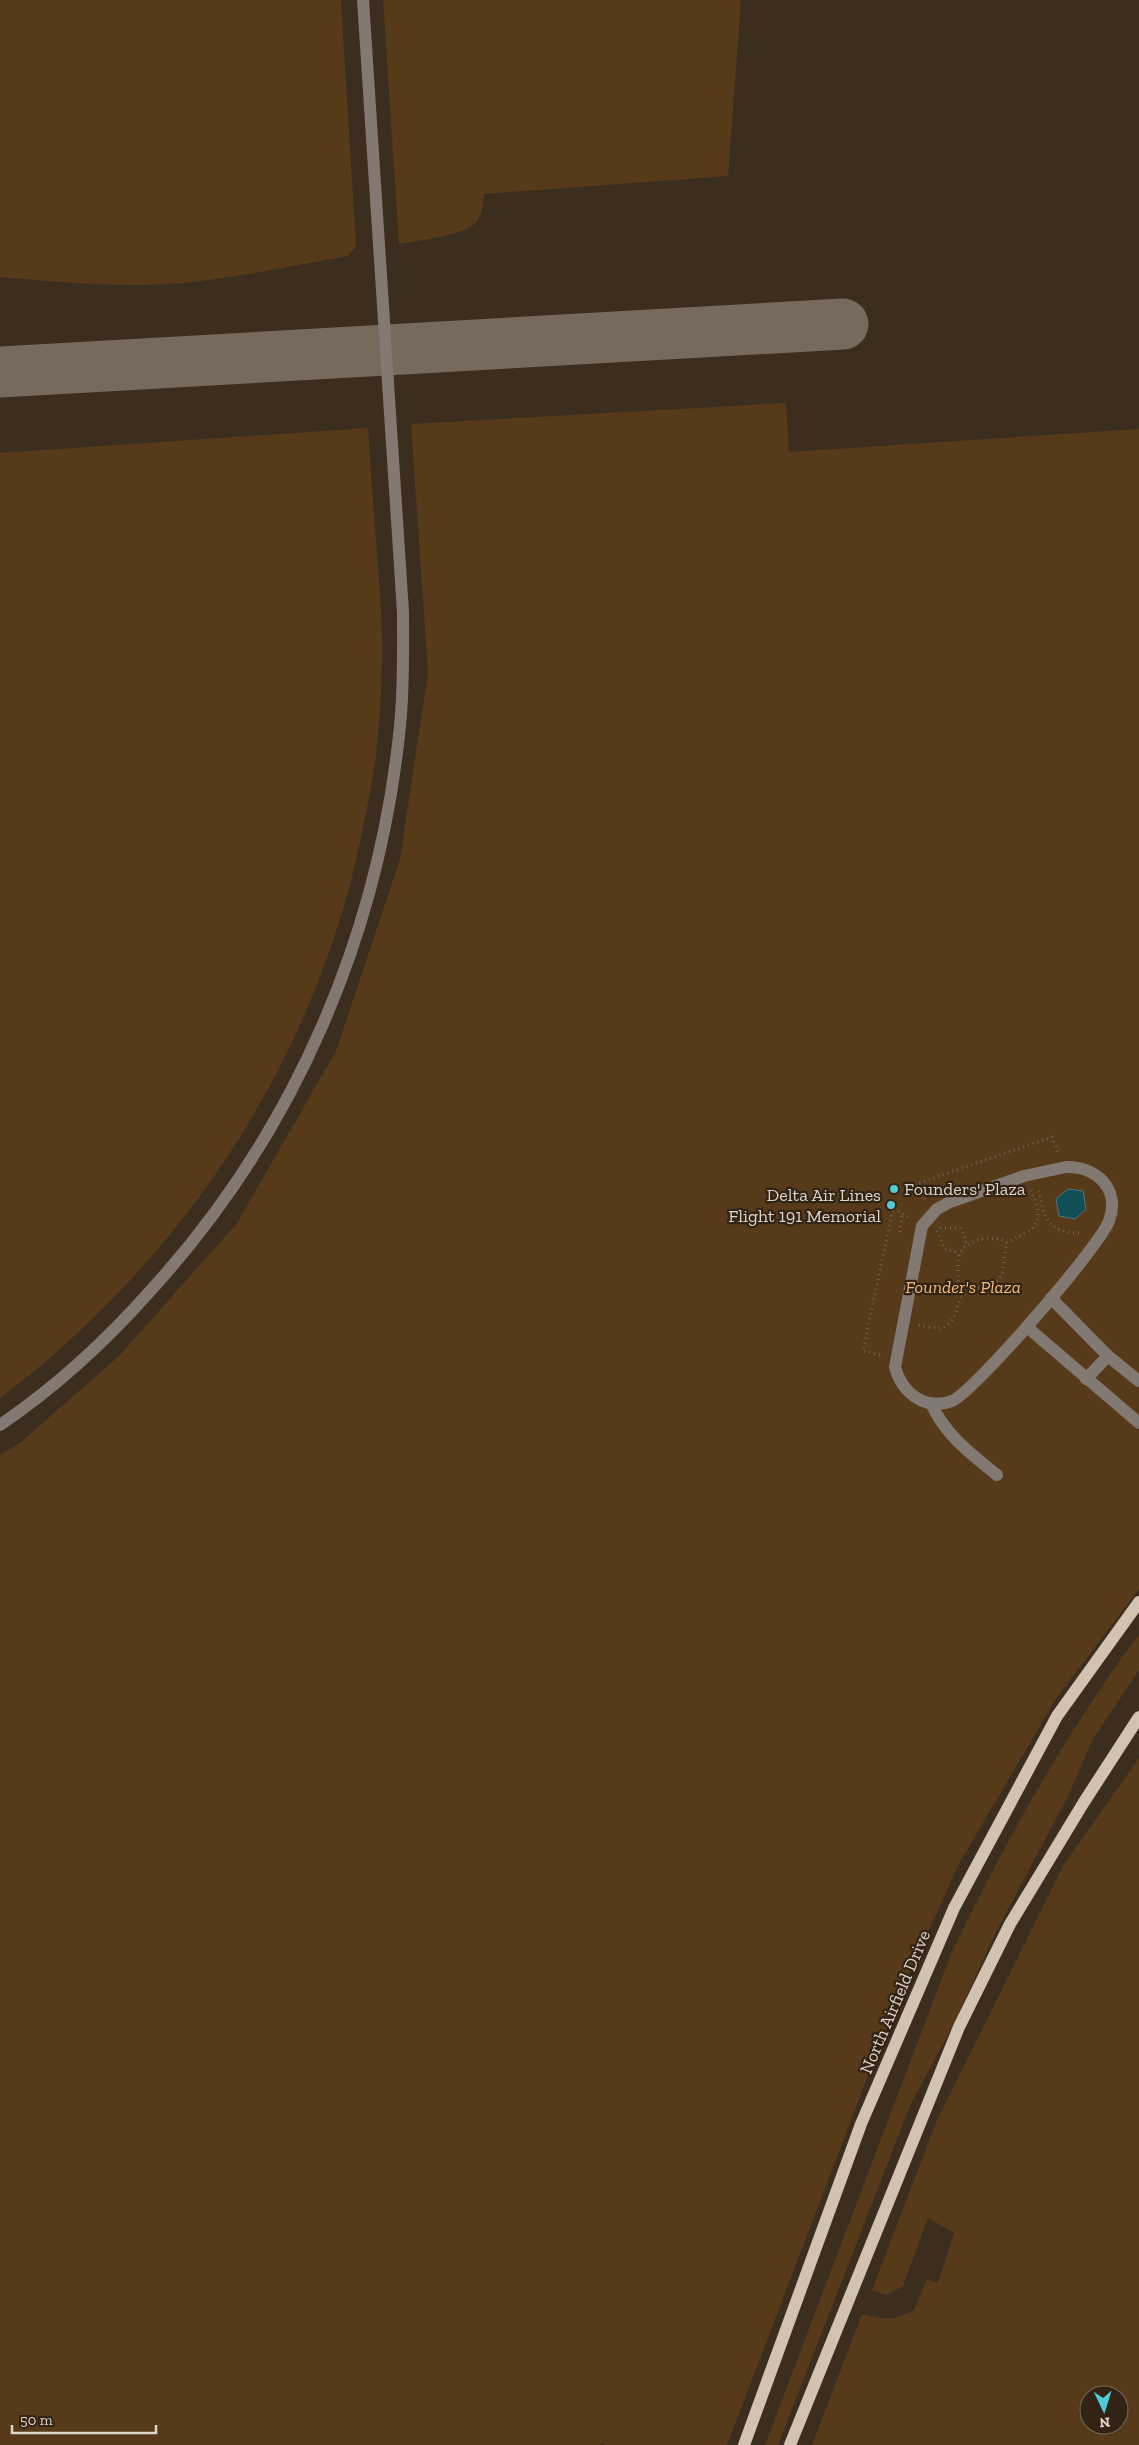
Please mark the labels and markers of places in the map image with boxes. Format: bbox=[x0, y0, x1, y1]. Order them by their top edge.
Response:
place label: Founders' Plaza bbox=[904, 1178, 1026, 1200]
marker: Founders' Plaza bbox=[888, 1183, 900, 1195]
place label: Delta Air Lines Flight 191 Memorial bbox=[728, 1184, 881, 1227]
marker: Delta Air Lines Flight 191 Memorial bbox=[885, 1199, 897, 1211]

